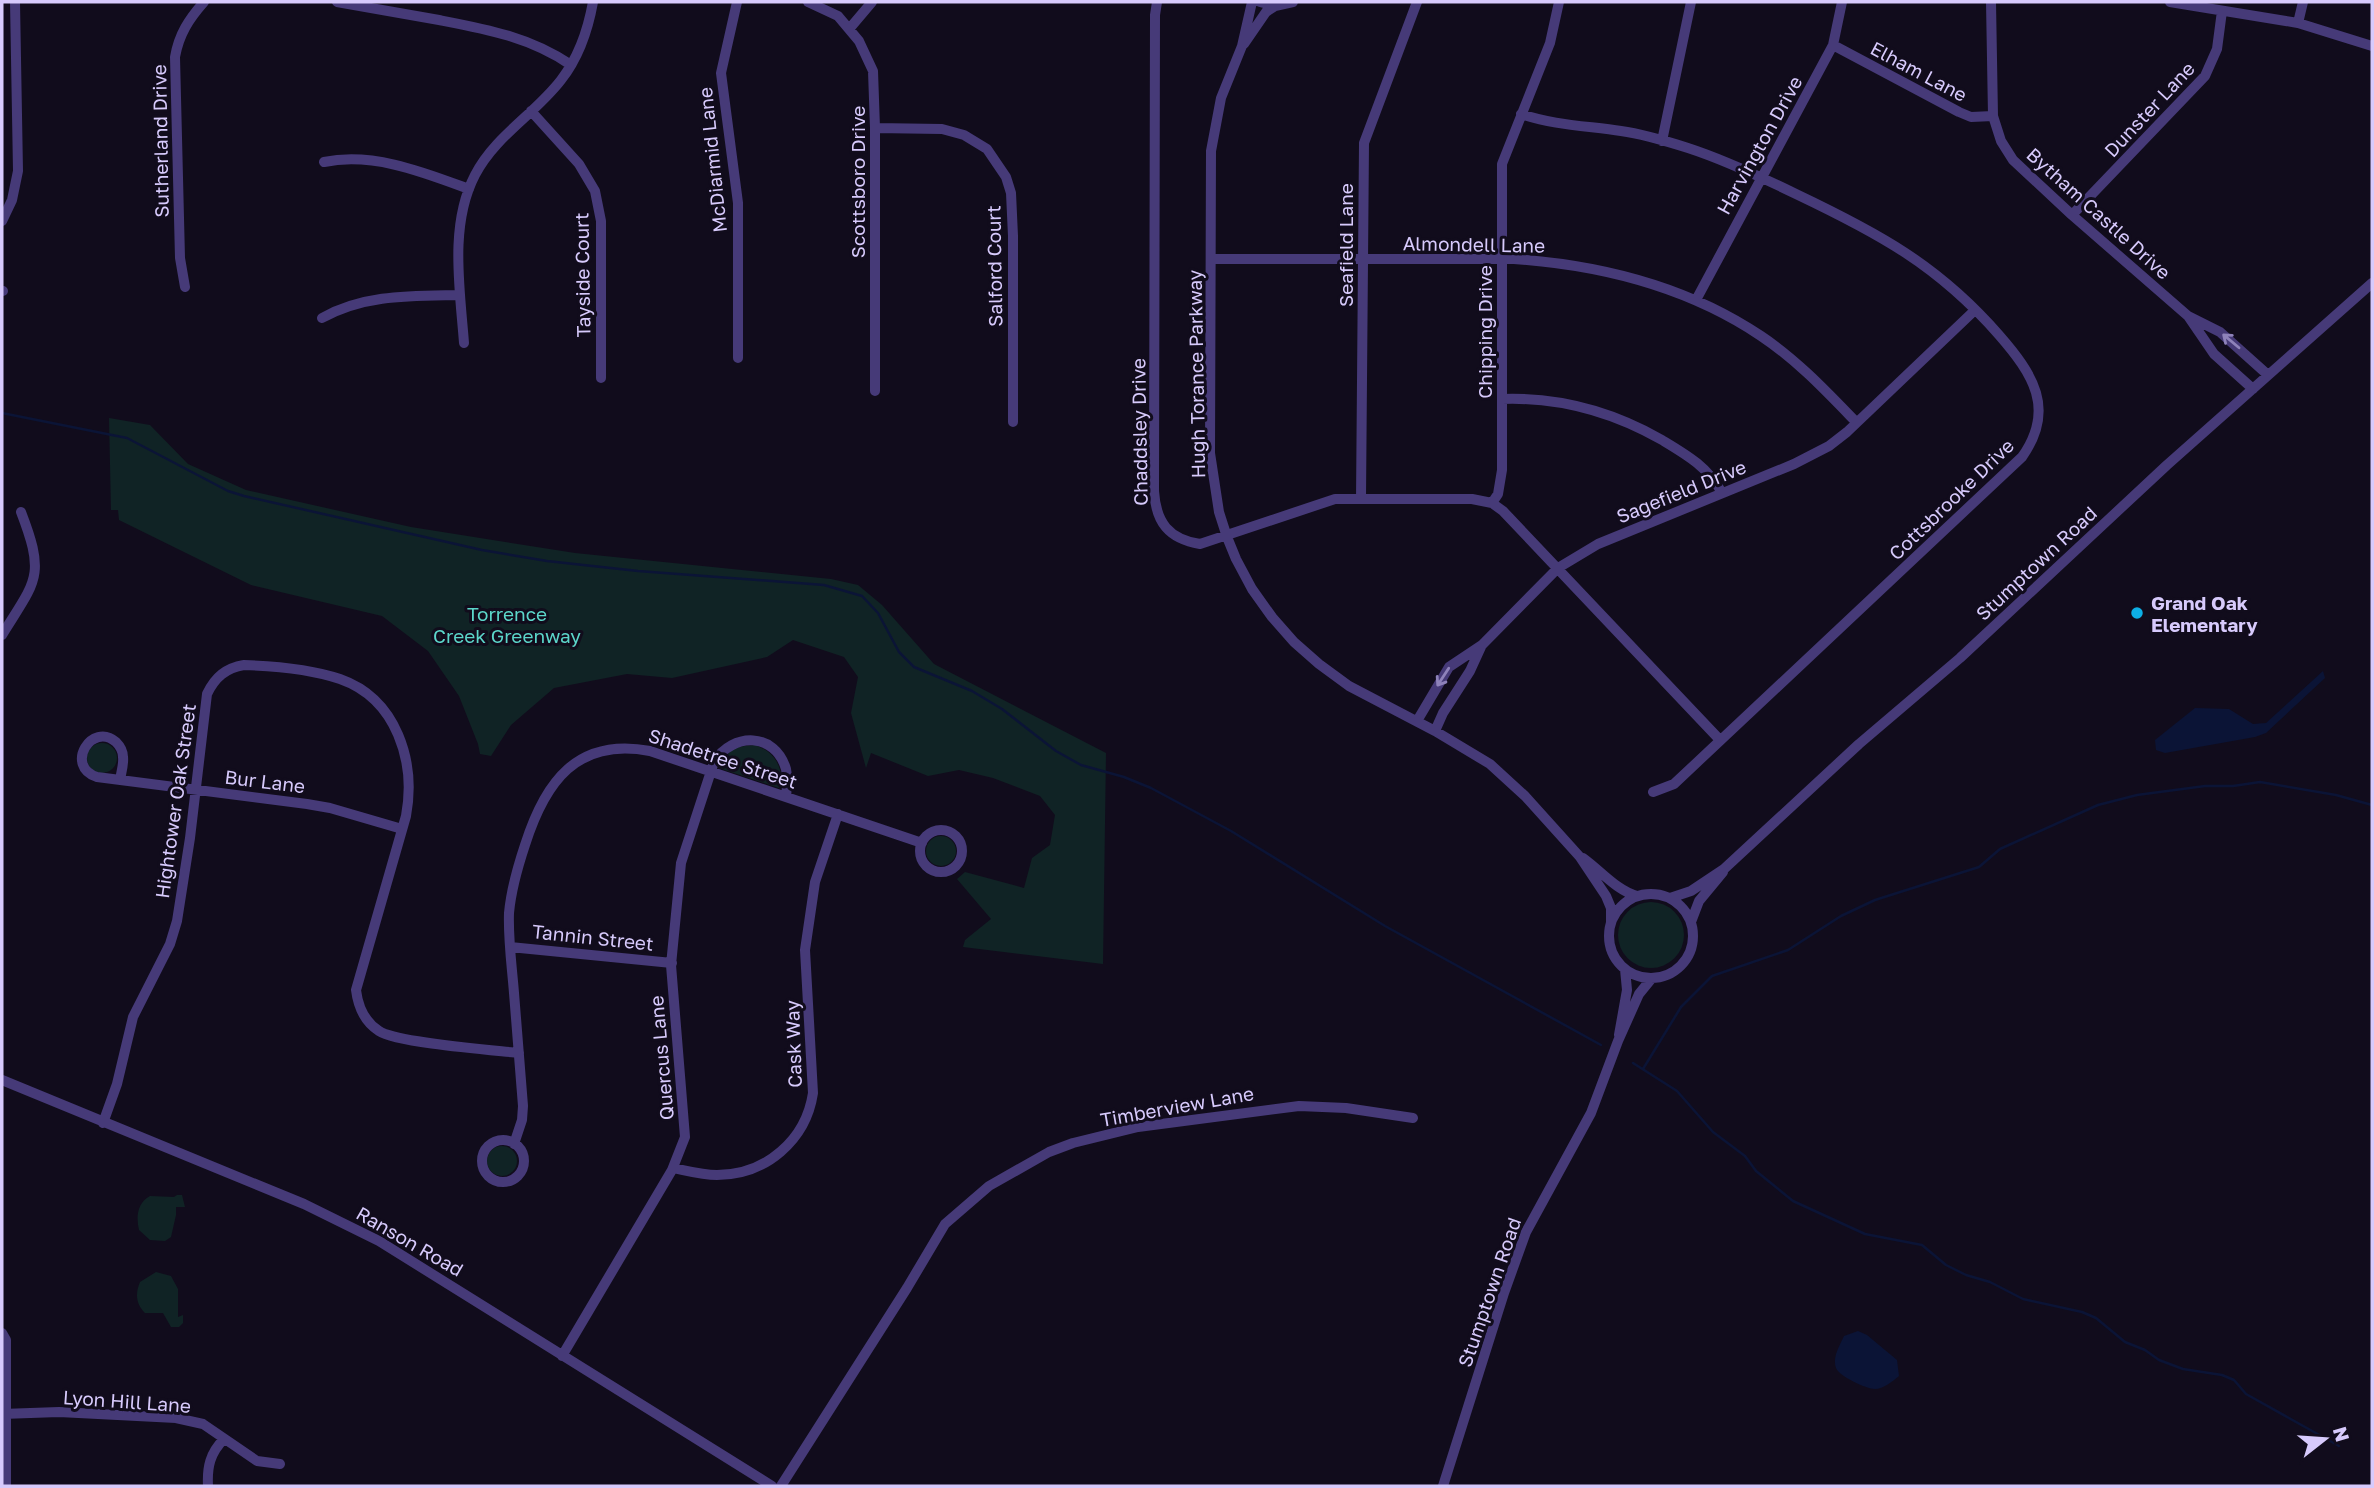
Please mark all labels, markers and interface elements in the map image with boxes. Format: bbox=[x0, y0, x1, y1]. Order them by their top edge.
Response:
street label: Elham Lane bbox=[1867, 36, 1971, 106]
street label: Dunster Lane bbox=[2099, 57, 2199, 161]
street label: Sutherland Drive bbox=[147, 64, 173, 218]
street label: Harvington Drive bbox=[1711, 72, 1807, 218]
street label: McDiarmid Lane bbox=[693, 86, 731, 234]
street label: Scottsboro Drive bbox=[846, 106, 869, 258]
street label: Bytham Castle Drive bbox=[2022, 142, 2176, 284]
street label: Seafield Lane bbox=[1334, 183, 1357, 307]
street label: Salford Court bbox=[981, 205, 1007, 327]
street label: Tayside Court bbox=[569, 212, 595, 338]
street label: Almondell Lane bbox=[1403, 231, 1545, 257]
street label: Chipping Drive bbox=[1473, 265, 1496, 399]
street label: Hugh Torance Parkway bbox=[1183, 269, 1209, 478]
one-way arrow bbox=[2223, 333, 2241, 349]
street label: Chaddsley Drive bbox=[1126, 358, 1152, 506]
street label: Cottsbrooke Drive bbox=[1884, 434, 2018, 564]
street label: Sagefield Drive bbox=[1613, 455, 1749, 527]
street label: Stumptown Road bbox=[1971, 501, 2101, 625]
place label: Grand Oak Elementary bbox=[2151, 591, 2258, 636]
park label: Torrence Creek Greenway bbox=[433, 602, 581, 647]
marker: Grand Oak Elementary bbox=[2129, 605, 2145, 621]
one-way arrow bbox=[1436, 667, 1450, 686]
street label: Hightower Oak Street bbox=[150, 702, 200, 900]
street label: Shadetree Street bbox=[646, 723, 800, 793]
street label: Bur Lane bbox=[223, 765, 307, 797]
street label: Tannin Street bbox=[531, 919, 655, 955]
street label: Quercus Lane bbox=[644, 995, 678, 1121]
street label: Cask Way bbox=[780, 999, 806, 1088]
street label: Timberview Lane bbox=[1098, 1081, 1256, 1131]
street label: Ranson Road bbox=[352, 1201, 468, 1281]
street label: Stumptown Road bbox=[1453, 1214, 1525, 1370]
street label: Lyon Hill Lane bbox=[62, 1385, 192, 1417]
north arrow bbox=[2290, 1404, 2360, 1474]
text: N bbox=[2329, 1424, 2355, 1444]

